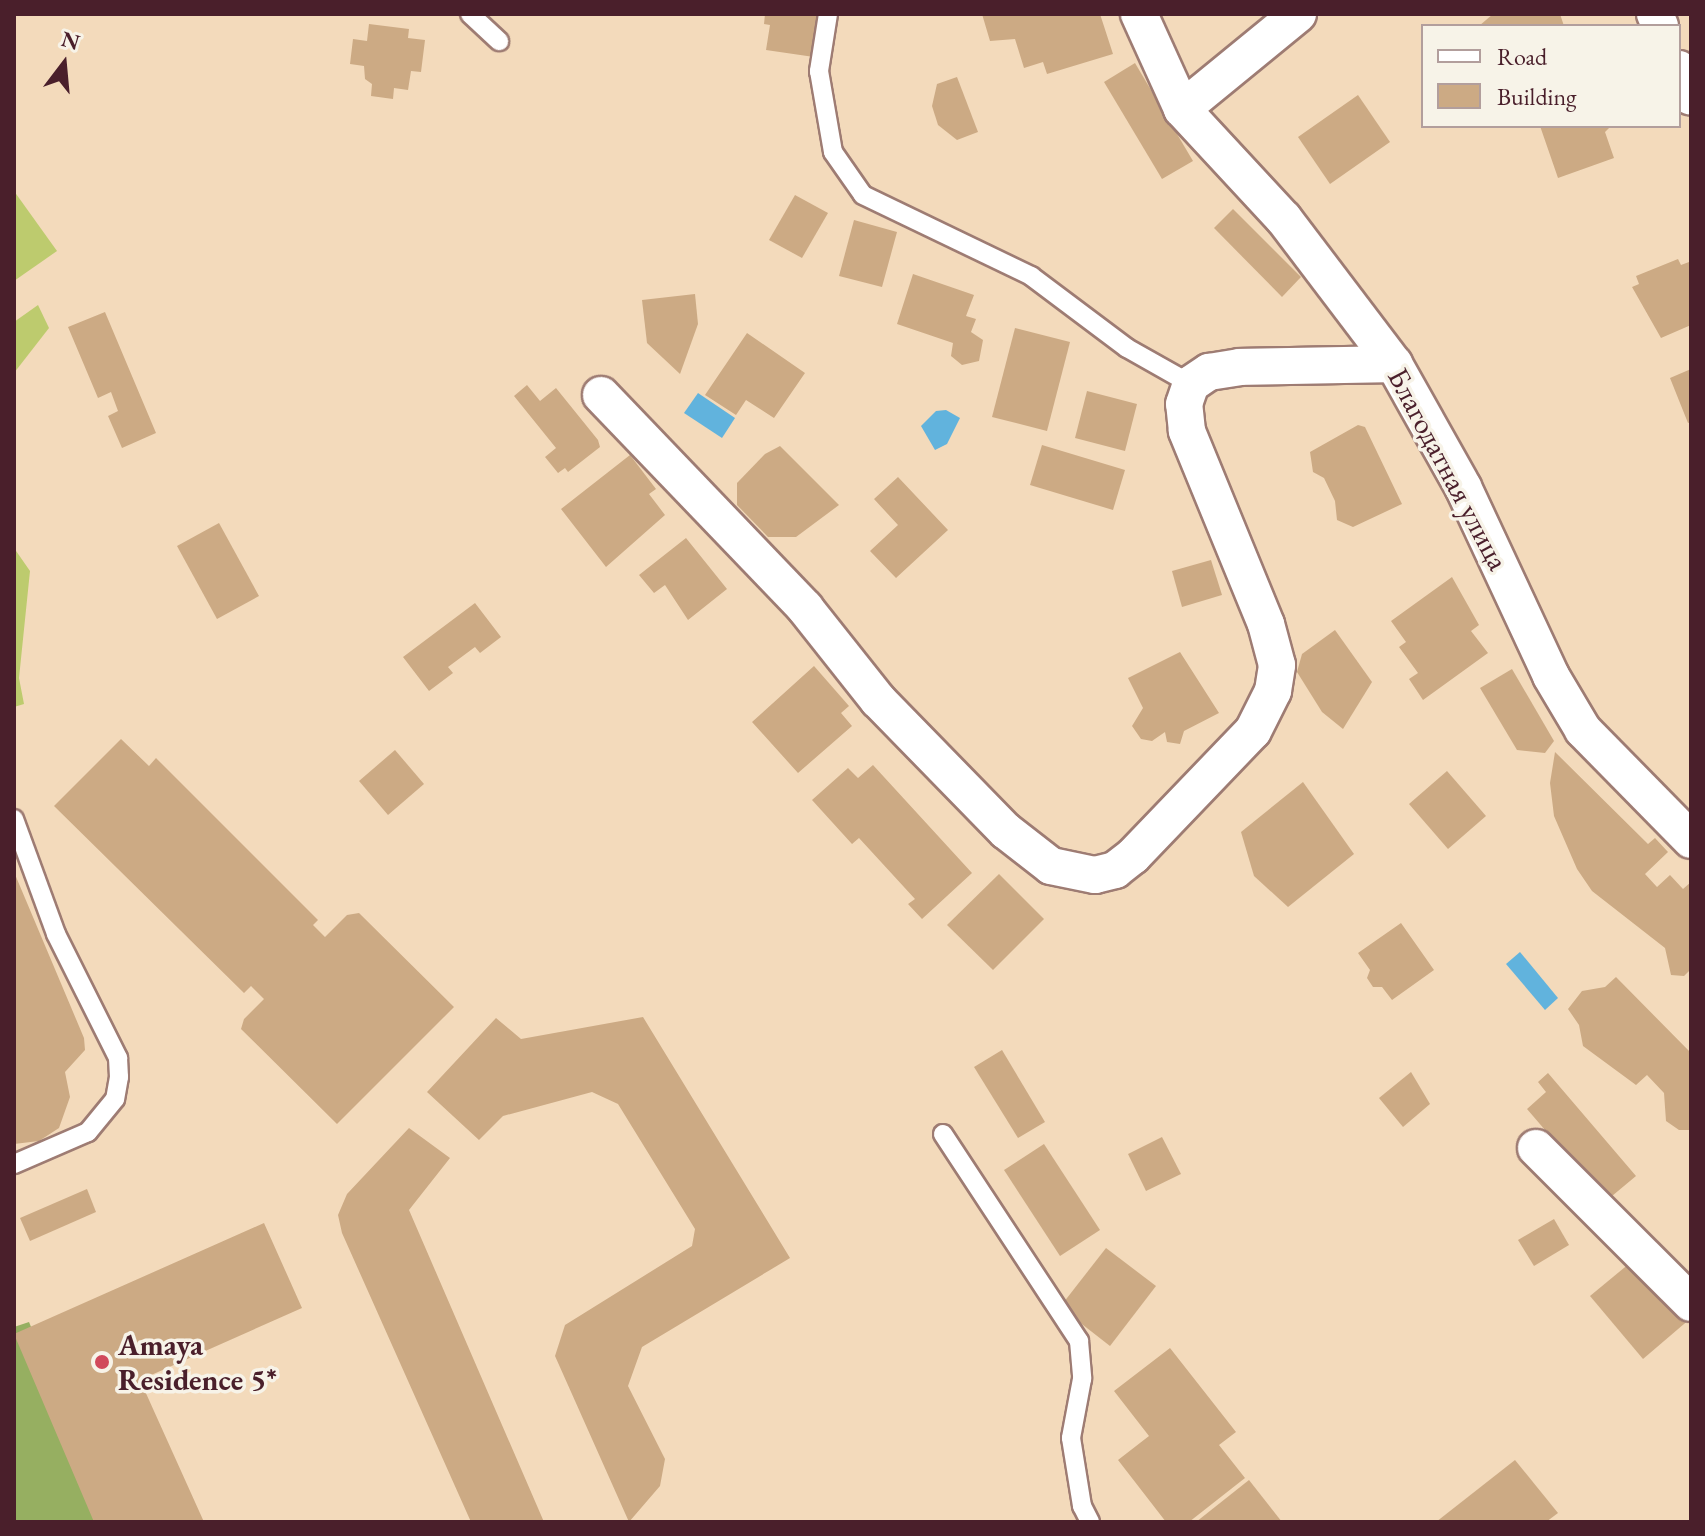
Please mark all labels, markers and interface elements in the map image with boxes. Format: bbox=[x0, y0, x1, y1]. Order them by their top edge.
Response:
north arrow bbox=[24, 24, 104, 104]
text: N bbox=[58, 24, 83, 57]
legend bbox=[1421, 24, 1681, 128]
text: Road bbox=[1497, 41, 1547, 72]
text: Building bbox=[1497, 81, 1577, 112]
street label: Благодатная улица bbox=[1380, 362, 1516, 576]
place label: Amaya Residence 5* bbox=[118, 1327, 277, 1398]
marker: Amaya Residence 5* bbox=[93, 1353, 111, 1371]

